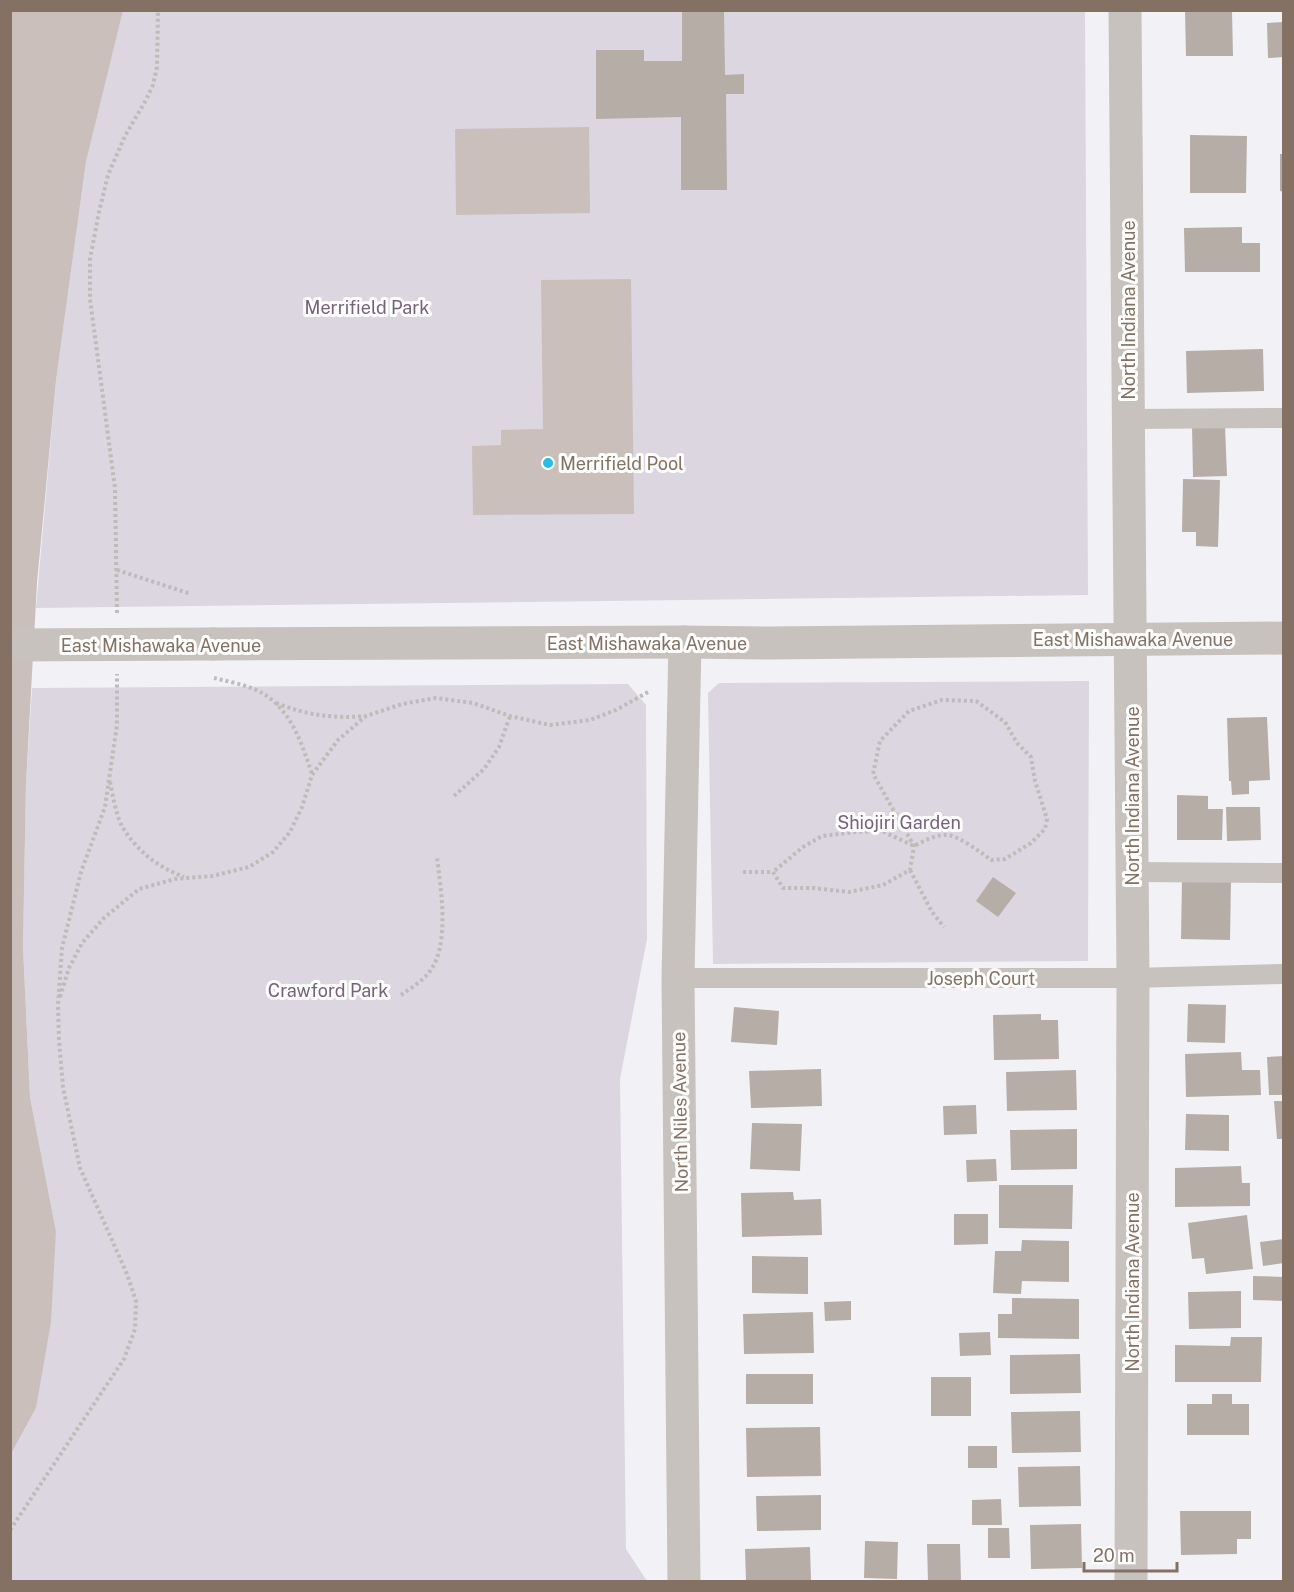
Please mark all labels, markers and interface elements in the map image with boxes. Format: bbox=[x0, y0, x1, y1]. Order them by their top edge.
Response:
street label: North Indiana Avenue bbox=[1118, 220, 1139, 400]
park label: Merrifield Park bbox=[305, 297, 429, 318]
place label: Merrifield Pool bbox=[560, 453, 684, 474]
marker: Merrifield Pool bbox=[541, 456, 555, 470]
street label: East Mishawaka Avenue bbox=[1033, 629, 1233, 650]
street label: East Mishawaka Avenue bbox=[547, 633, 747, 654]
street label: East Mishawaka Avenue bbox=[61, 635, 261, 656]
street label: North Indiana Avenue bbox=[1122, 706, 1143, 886]
park label: Shiojiri Garden bbox=[837, 812, 961, 833]
street label: Joseph Court bbox=[927, 968, 1035, 989]
park label: Crawford Park bbox=[268, 980, 388, 1001]
street label: North Niles Avenue bbox=[668, 1031, 692, 1193]
street label: North Indiana Avenue bbox=[1122, 1192, 1143, 1372]
scale bar bbox=[1084, 1535, 1177, 1573]
text: 20 m bbox=[1093, 1545, 1135, 1566]

